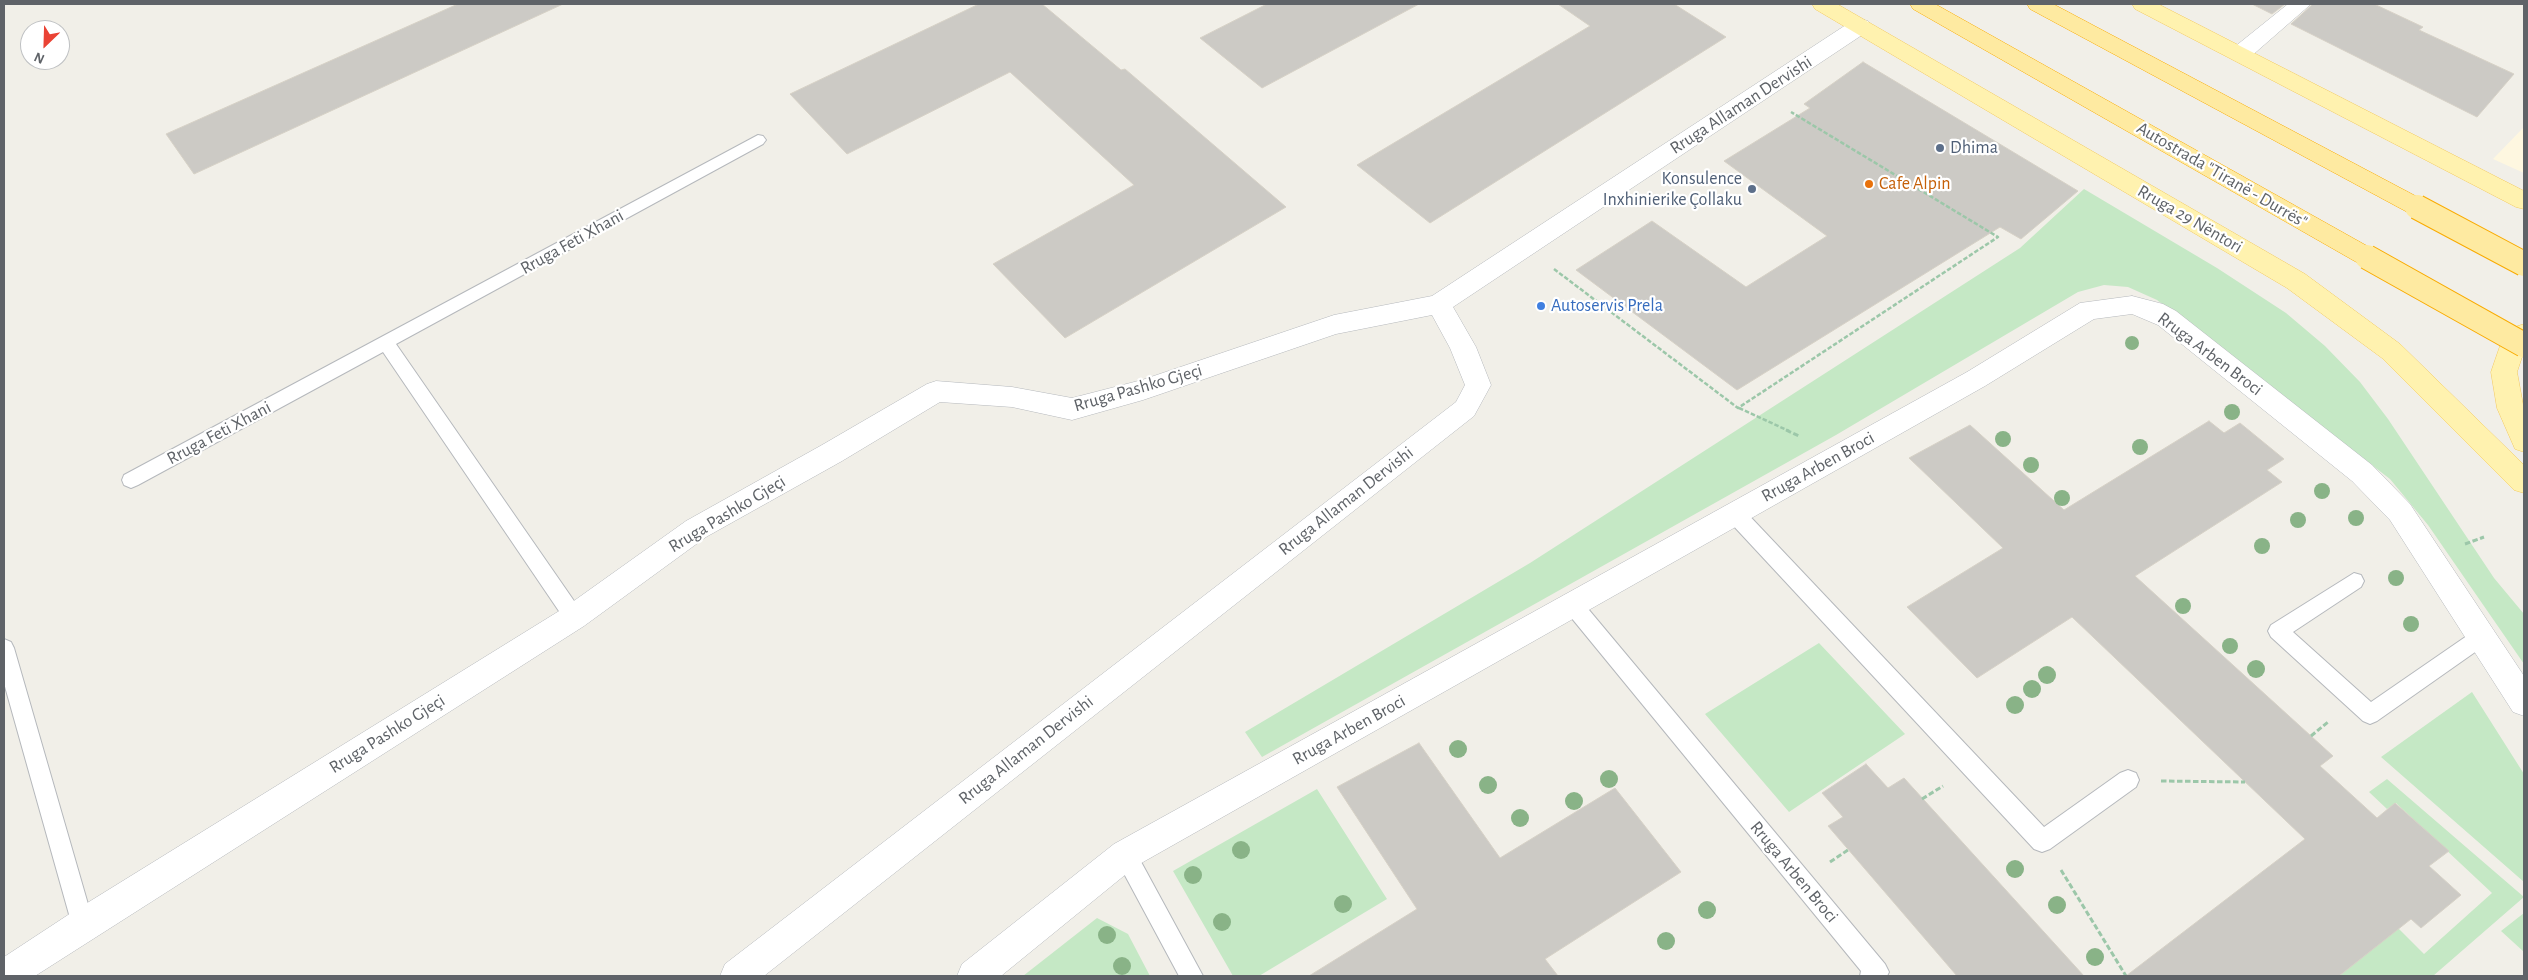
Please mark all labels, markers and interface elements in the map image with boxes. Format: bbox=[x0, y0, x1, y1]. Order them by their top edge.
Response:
north arrow bbox=[20, 20, 70, 70]
text: N bbox=[32, 49, 47, 66]
street label: Rruga Allaman Dervishi bbox=[1666, 51, 1816, 159]
street label: Autostrada "Tiranë - Durrës" bbox=[2133, 117, 2311, 233]
place label: Dhima bbox=[1950, 137, 1998, 159]
marker: Dhima bbox=[1934, 142, 1946, 154]
place label: Konsulence Inxhinierike Çollaku bbox=[1603, 168, 1742, 210]
place label: Cafe Alpin bbox=[1879, 173, 1951, 195]
marker: Cafe Alpin bbox=[1863, 178, 1875, 190]
street label: Rruga 29 Nëntori bbox=[2134, 180, 2246, 258]
marker: Konsulence Inxhinierike Çollaku bbox=[1746, 183, 1758, 195]
street label: Rruga Feti Xhani bbox=[517, 205, 627, 279]
place label: Autoservis Prela bbox=[1551, 295, 1663, 317]
marker: Autoservis Prela bbox=[1535, 300, 1547, 312]
street label: Rruga Arben Broci bbox=[2153, 308, 2267, 400]
street label: Rruga Pashko Gjeçi bbox=[1071, 359, 1205, 417]
street label: Rruga Feti Xhani bbox=[163, 397, 275, 469]
street label: Rruga Arben Broci bbox=[1758, 427, 1878, 507]
street label: Rruga Allaman Dervishi bbox=[1274, 442, 1418, 560]
street label: Rruga Pashko Gjeçi bbox=[665, 471, 789, 557]
street label: Rruga Pashko Gjeçi bbox=[325, 690, 449, 778]
street label: Rruga Arben Broci bbox=[1289, 690, 1409, 770]
street label: Rruga Allaman Dervishi bbox=[954, 691, 1098, 809]
street label: Rruga Arben Broci bbox=[1745, 817, 1843, 927]

